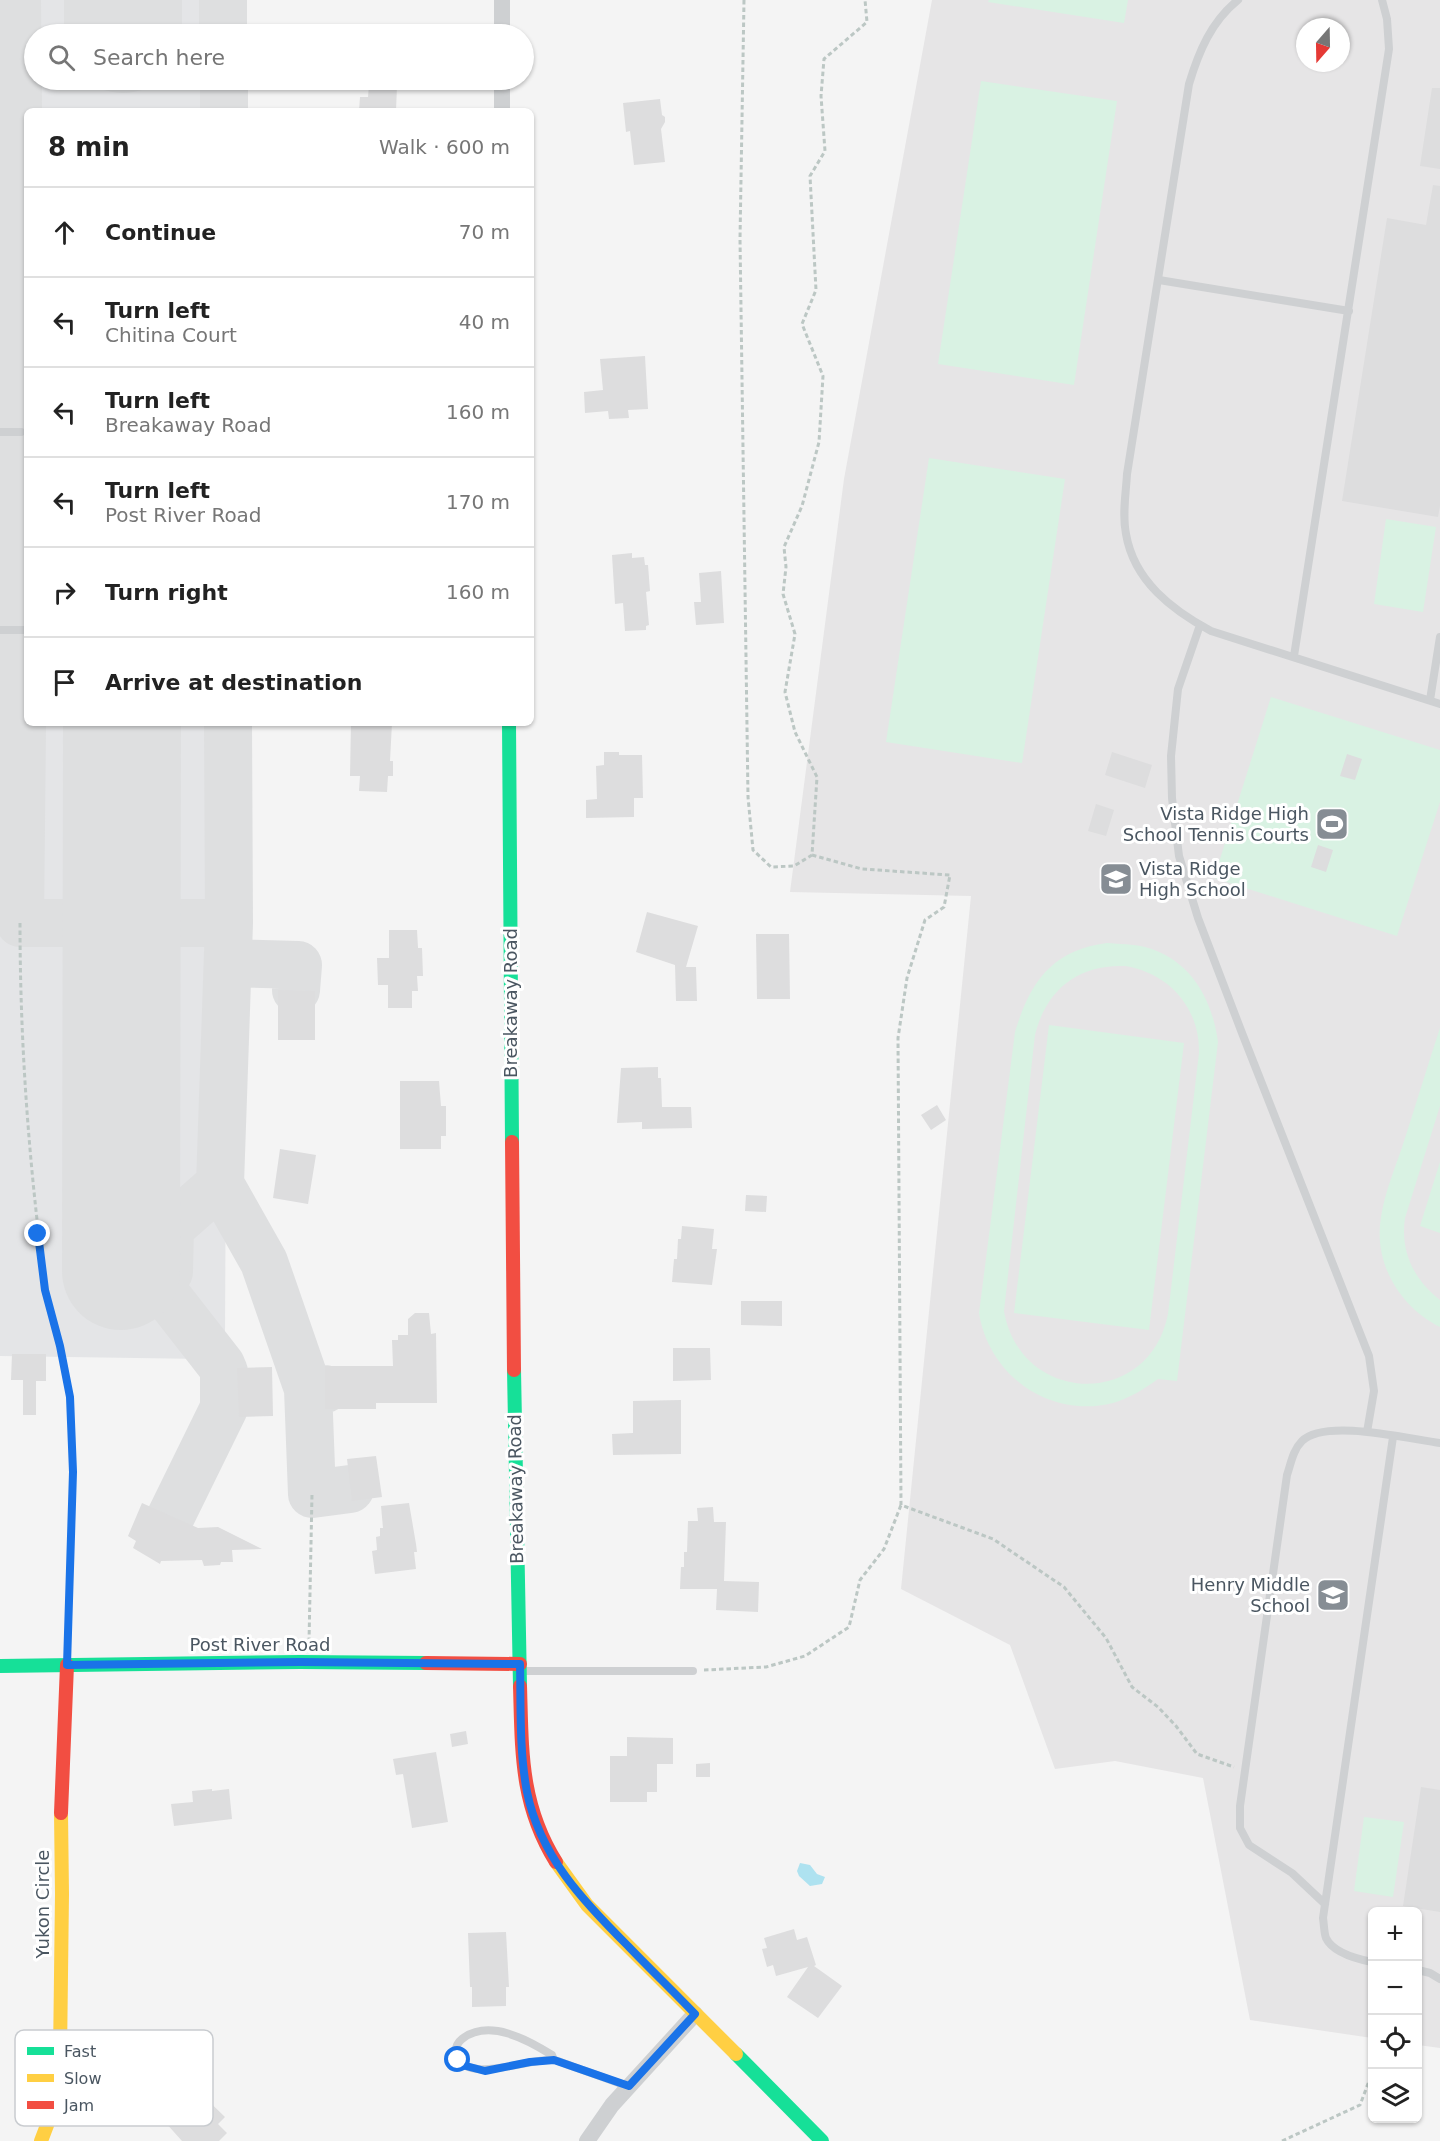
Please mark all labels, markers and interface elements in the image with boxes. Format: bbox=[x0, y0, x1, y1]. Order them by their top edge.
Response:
north arrow bbox=[1296, 18, 1350, 72]
search box bbox=[24, 24, 534, 90]
icon: search bbox=[45, 41, 78, 74]
text: Search here bbox=[93, 45, 225, 70]
text: 8 min bbox=[48, 132, 130, 162]
text: Walk · 600 m bbox=[379, 135, 510, 159]
icon: ahead bbox=[48, 216, 81, 249]
text: Continue bbox=[105, 220, 216, 245]
text: 70 m bbox=[459, 220, 510, 244]
text: Turn left bbox=[105, 298, 210, 323]
icon: left bbox=[48, 306, 81, 339]
text: 40 m bbox=[459, 310, 510, 334]
text: Chitina Court bbox=[105, 323, 237, 347]
text: Turn left bbox=[105, 388, 210, 413]
icon: left bbox=[48, 396, 81, 429]
text: 160 m bbox=[446, 400, 510, 424]
text: Breakaway Road bbox=[105, 413, 272, 437]
text: Turn left bbox=[105, 478, 210, 503]
icon: left bbox=[48, 486, 81, 519]
text: 170 m bbox=[446, 490, 510, 514]
text: Post River Road bbox=[105, 503, 262, 527]
icon: right bbox=[48, 576, 81, 609]
text: Turn right bbox=[105, 580, 228, 605]
text: 160 m bbox=[446, 580, 510, 604]
icon: arrive bbox=[48, 666, 81, 699]
text: Arrive at destination bbox=[105, 670, 362, 695]
place label: Vista Ridge High School Tennis Courts bbox=[1123, 803, 1309, 845]
sports icon: Vista Ridge High School Tennis Courts bbox=[1314, 806, 1350, 842]
place label: Vista Ridge High School bbox=[1139, 858, 1246, 900]
school or university icon: Vista Ridge High School bbox=[1098, 861, 1134, 897]
street label: Breakaway Road bbox=[500, 928, 521, 1078]
route end bbox=[24, 1220, 50, 1246]
street label: Breakaway Road bbox=[504, 1414, 527, 1564]
place label: Henry Middle School bbox=[1191, 1574, 1310, 1616]
school or university icon: Henry Middle School bbox=[1315, 1577, 1351, 1613]
street label: Post River Road bbox=[190, 1634, 330, 1655]
street label: Yukon Circle bbox=[32, 1850, 53, 1959]
map controls bbox=[1368, 1907, 1422, 2123]
button: + bbox=[1368, 1907, 1422, 1961]
button: − bbox=[1368, 1961, 1422, 2015]
button: locate bbox=[1368, 2015, 1422, 2069]
legend bbox=[15, 2030, 213, 2126]
text: Fast bbox=[64, 2042, 96, 2061]
route start bbox=[444, 2046, 470, 2072]
text: Slow bbox=[64, 2069, 101, 2088]
button: layers bbox=[1368, 2069, 1422, 2123]
text: Jam bbox=[63, 2096, 94, 2115]

